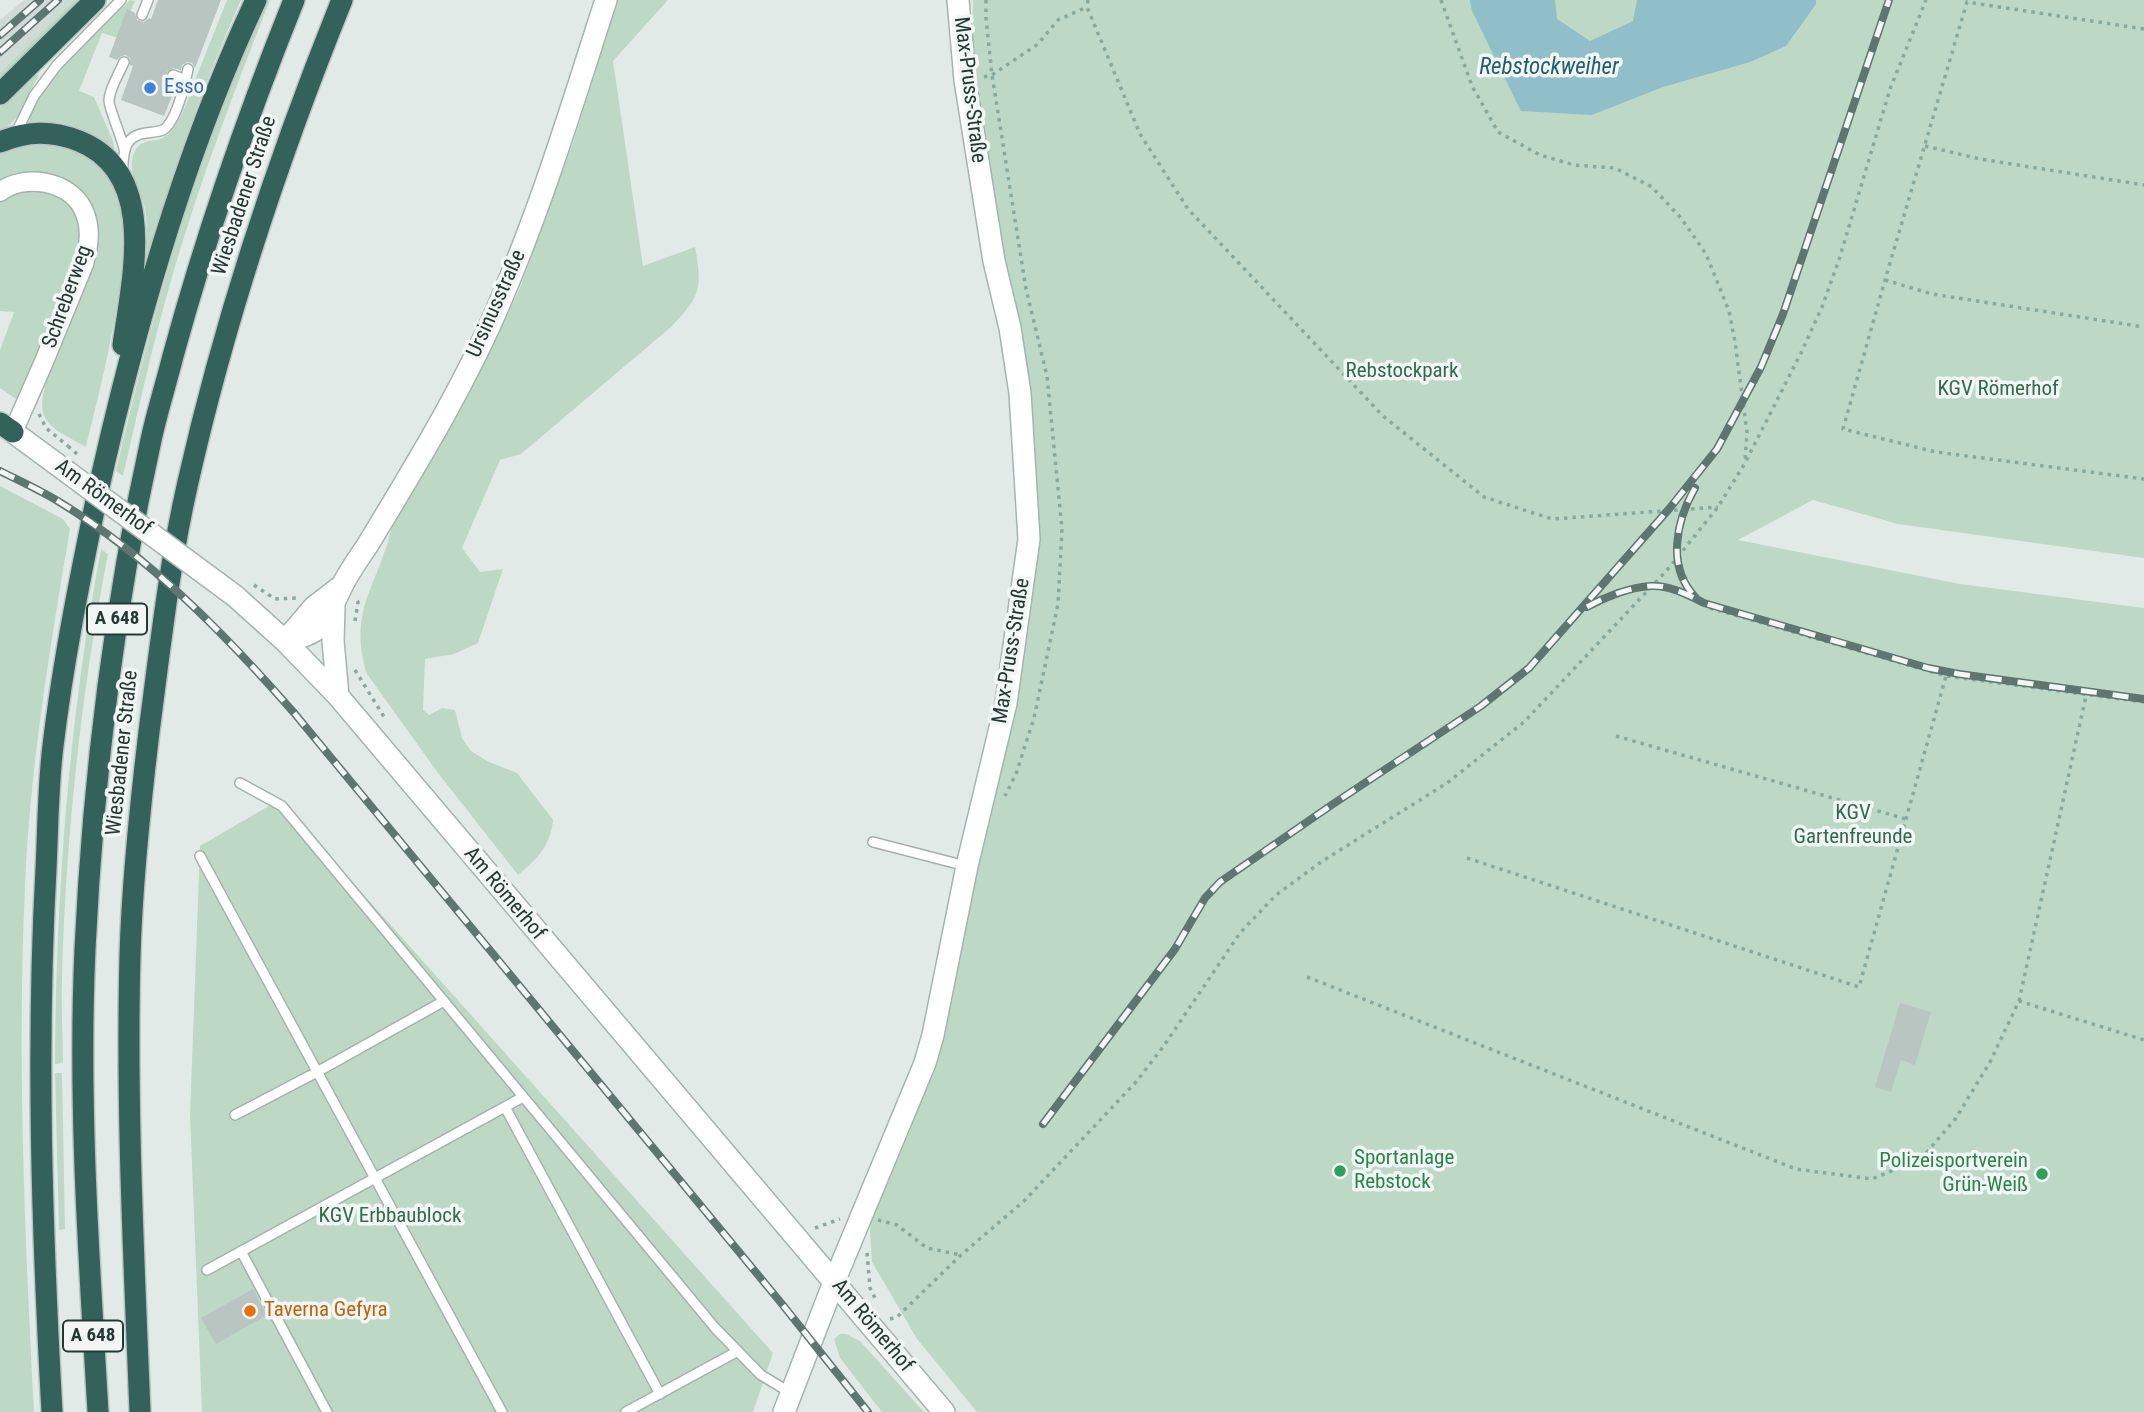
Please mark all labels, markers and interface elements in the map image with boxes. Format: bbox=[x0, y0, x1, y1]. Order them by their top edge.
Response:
street label: Max-Pruss-Straße bbox=[948, 16, 990, 164]
water label: Rebstockweiher bbox=[1479, 54, 1619, 82]
place label: Esso bbox=[164, 75, 204, 101]
marker: Esso bbox=[142, 80, 158, 96]
street label: Wiesbadener Straße bbox=[207, 113, 283, 279]
street label: Schreberweg bbox=[38, 242, 98, 352]
street label: Ursinusstraße bbox=[462, 246, 532, 362]
park label: Rebstockpark bbox=[1346, 359, 1458, 385]
park label: KGV Römerhof bbox=[1937, 377, 2059, 403]
street label: Am Römerhof bbox=[50, 454, 156, 542]
street label: Max-Pruss-Straße bbox=[988, 577, 1036, 725]
road number: A 648 bbox=[87, 604, 147, 634]
street label: Wiesbadener Straße bbox=[102, 669, 144, 837]
park label: KGV Gartenfreunde bbox=[1794, 801, 1912, 851]
street label: Am Römerhof bbox=[458, 842, 550, 946]
place label: Sportanlage Rebstock bbox=[1354, 1146, 1454, 1196]
place label: Polizeisportverein Grün-Weiß bbox=[1879, 1149, 2028, 1199]
marker: Sportanlage Rebstock bbox=[1332, 1163, 1348, 1179]
marker: Polizeisportverein Grün-Weiß bbox=[2034, 1166, 2050, 1182]
park label: KGV Erbbaublock bbox=[319, 1204, 461, 1230]
street label: Am Römerhof bbox=[826, 1274, 918, 1378]
place label: Taverna Gefyra bbox=[264, 1298, 388, 1324]
marker: Taverna Gefyra bbox=[242, 1303, 258, 1319]
road number: A 648 bbox=[63, 1320, 123, 1352]

